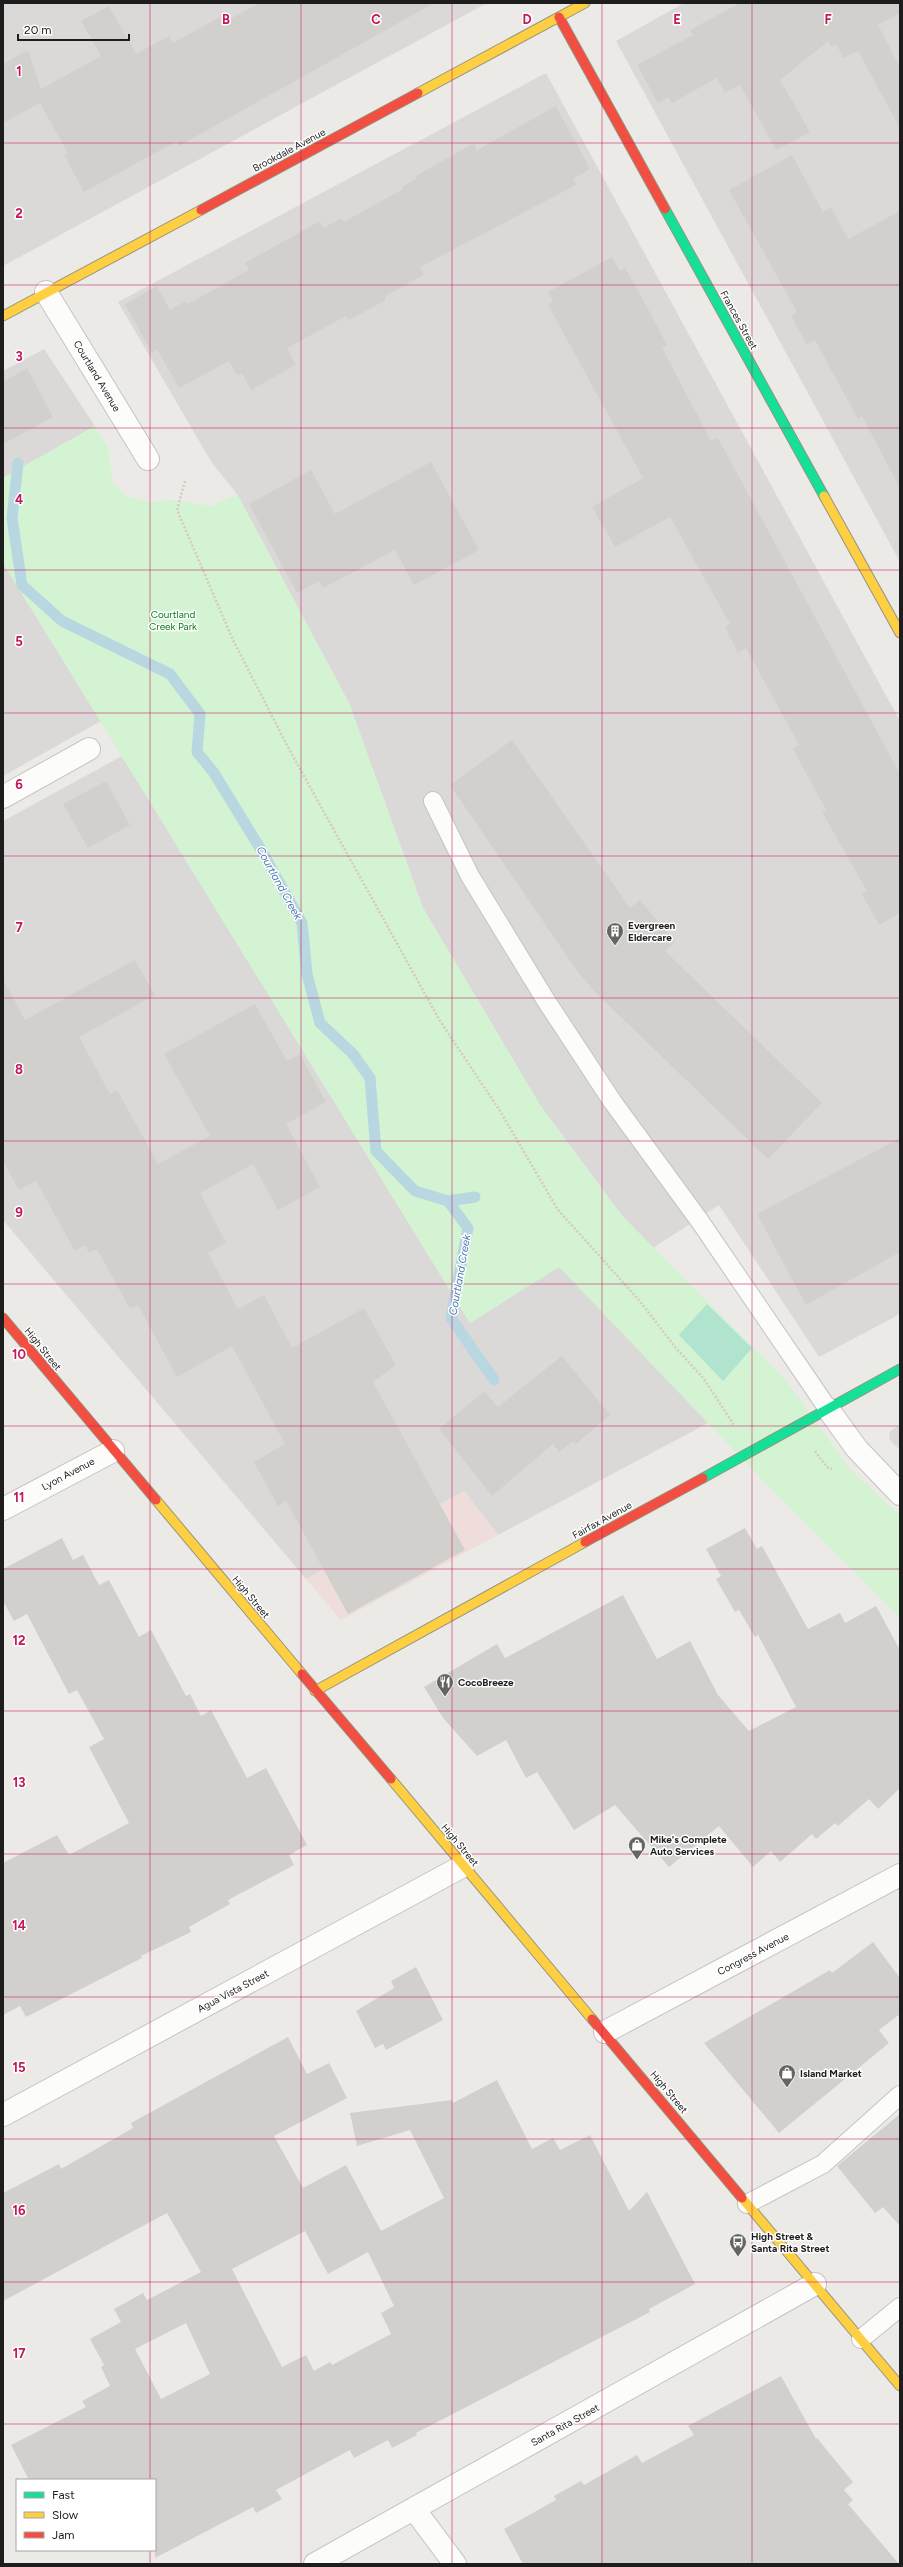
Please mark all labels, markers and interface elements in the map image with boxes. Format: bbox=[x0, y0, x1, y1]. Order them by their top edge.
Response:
text: B bbox=[222, 12, 230, 27]
text: C bbox=[371, 12, 381, 27]
text: D bbox=[522, 12, 532, 27]
text: E bbox=[673, 12, 681, 27]
text: F bbox=[824, 12, 832, 27]
scale bar bbox=[18, 16, 129, 42]
text: 20 m bbox=[24, 23, 52, 37]
text: 1 bbox=[16, 64, 22, 79]
street label: Brookdale Avenue bbox=[250, 125, 328, 175]
text: 2 bbox=[15, 206, 23, 221]
street label: Frances Street bbox=[717, 288, 761, 352]
street label: Courtland Avenue bbox=[71, 338, 124, 414]
text: 3 bbox=[15, 349, 23, 364]
text: 4 bbox=[15, 492, 23, 507]
park label: Courtland Creek Park bbox=[149, 608, 197, 633]
text: 5 bbox=[15, 634, 23, 649]
text: 6 bbox=[15, 777, 23, 792]
water label: Courtland Creek bbox=[254, 844, 305, 922]
place label: Evergreen Eldercare bbox=[628, 919, 675, 944]
text: 7 bbox=[15, 920, 23, 935]
building icon: Evergreen Eldercare bbox=[605, 921, 625, 946]
text: 8 bbox=[15, 1062, 23, 1077]
text: 9 bbox=[15, 1205, 23, 1220]
water label: Courtland Creek bbox=[447, 1233, 474, 1316]
street label: High Street bbox=[22, 1325, 64, 1373]
text: 10 bbox=[12, 1347, 26, 1362]
street label: Lyon Avenue bbox=[39, 1454, 97, 1493]
text: 11 bbox=[14, 1490, 24, 1505]
street label: Fairfax Avenue bbox=[570, 1498, 634, 1542]
street label: High Street bbox=[229, 1573, 273, 1621]
text: 12 bbox=[12, 1633, 26, 1648]
restaurant icon: CocoBreeze bbox=[435, 1672, 455, 1697]
place label: CocoBreeze bbox=[458, 1676, 514, 1689]
text: 13 bbox=[13, 1775, 25, 1790]
street label: High Street bbox=[438, 1821, 482, 1869]
place label: Mike's Complete Auto Services bbox=[650, 1833, 727, 1858]
shop icon: Mike's Complete Auto Services bbox=[627, 1835, 647, 1860]
text: 14 bbox=[12, 1918, 26, 1933]
street label: Congress Avenue bbox=[715, 1929, 791, 1978]
street label: Agua Vista Street bbox=[195, 1967, 271, 2015]
text: 15 bbox=[12, 2060, 26, 2075]
shop icon: Island Market bbox=[777, 2063, 797, 2088]
place label: Island Market bbox=[800, 2067, 862, 2080]
street label: High Street bbox=[647, 2068, 691, 2116]
text: 16 bbox=[12, 2203, 26, 2218]
place label: High Street & Santa Rita Street bbox=[751, 2230, 829, 2255]
bus stop icon: High Street & Santa Rita Street bbox=[728, 2232, 748, 2257]
text: 17 bbox=[13, 2346, 25, 2361]
street label: Santa Rita Street bbox=[529, 2401, 602, 2449]
legend bbox=[16, 2479, 156, 2551]
text: Fast bbox=[52, 2488, 75, 2502]
text: Slow bbox=[52, 2508, 79, 2522]
text: Jam bbox=[52, 2528, 75, 2542]

